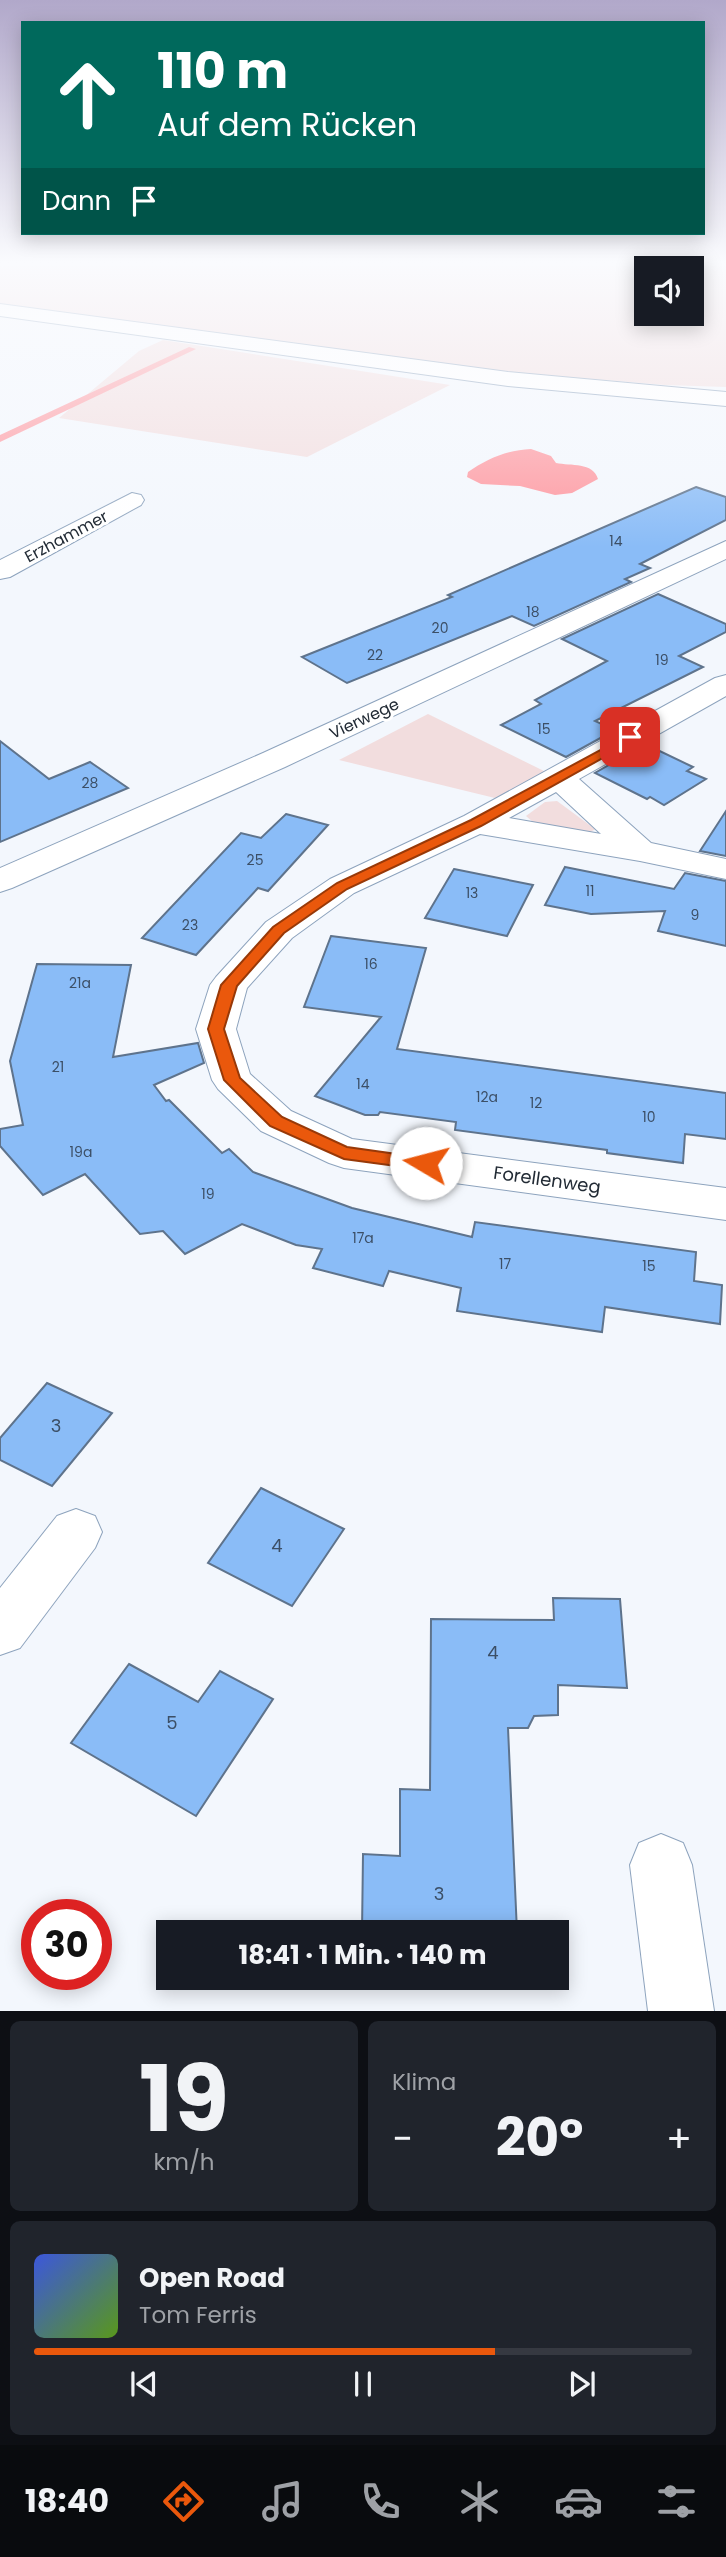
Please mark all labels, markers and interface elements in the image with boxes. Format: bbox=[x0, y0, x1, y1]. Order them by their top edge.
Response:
text: 110 m bbox=[157, 37, 288, 105]
icon: ahead bbox=[42, 49, 133, 140]
text: Auf dem Rücken bbox=[157, 102, 417, 147]
icon: arrive bbox=[125, 182, 163, 220]
text: Dann bbox=[42, 183, 111, 219]
map controls bbox=[634, 256, 704, 326]
button: sound bbox=[634, 256, 704, 326]
street label: Erzhammer bbox=[20, 505, 112, 568]
house number: 14 bbox=[609, 531, 623, 551]
house number: 18 bbox=[526, 602, 540, 622]
house number: 20 bbox=[432, 618, 448, 638]
house number: 22 bbox=[367, 645, 383, 665]
house number: 19 bbox=[655, 650, 669, 670]
street label: Vierwege bbox=[326, 692, 403, 745]
pin bbox=[600, 707, 660, 767]
icon: arrive bbox=[611, 718, 649, 756]
house number: 15 bbox=[537, 719, 551, 739]
house number: 28 bbox=[82, 773, 99, 793]
house number: 25 bbox=[247, 850, 263, 870]
house number: 11 bbox=[586, 881, 594, 901]
house number: 13 bbox=[466, 883, 478, 903]
house number: 9 bbox=[691, 905, 699, 925]
house number: 23 bbox=[182, 915, 198, 935]
house number: 16 bbox=[364, 954, 378, 974]
house number: 21a bbox=[69, 973, 91, 993]
house number: 21 bbox=[52, 1057, 64, 1077]
house number: 14 bbox=[356, 1074, 370, 1094]
house number: 12a bbox=[476, 1087, 498, 1107]
house number: 12 bbox=[530, 1093, 542, 1113]
house number: 10 bbox=[642, 1107, 656, 1127]
position arrow bbox=[389, 1126, 463, 1200]
house number: 19a bbox=[70, 1142, 92, 1162]
street label: Forellenweg bbox=[492, 1160, 602, 1199]
house number: 19 bbox=[201, 1184, 215, 1204]
house number: 17a bbox=[352, 1228, 374, 1248]
house number: 17 bbox=[499, 1254, 511, 1274]
house number: 15 bbox=[642, 1256, 656, 1276]
house number: 3 bbox=[51, 1413, 61, 1438]
house number: 4 bbox=[271, 1533, 283, 1558]
house number: 4 bbox=[487, 1640, 499, 1665]
house number: 5 bbox=[166, 1710, 178, 1735]
house number: 3 bbox=[434, 1881, 444, 1906]
speed limit sign: 30 bbox=[21, 1899, 112, 1990]
text: 18:41 · 1 Min. · 140 m bbox=[238, 1937, 487, 1973]
text: 19 bbox=[139, 2035, 229, 2163]
text: Klima bbox=[392, 2066, 456, 2098]
text: 20° bbox=[496, 2101, 583, 2174]
text: − bbox=[392, 2112, 413, 2165]
text: + bbox=[666, 2112, 692, 2165]
text: km/h bbox=[153, 2146, 215, 2178]
text: Open Road bbox=[139, 2260, 285, 2296]
text: Tom Ferris bbox=[139, 2299, 257, 2331]
icon: previous bbox=[125, 2365, 163, 2403]
icon: pause bbox=[344, 2365, 382, 2403]
icon: next bbox=[563, 2365, 601, 2403]
icon: directions bbox=[159, 2477, 208, 2526]
icon: music bbox=[258, 2477, 307, 2526]
icon: phone bbox=[356, 2477, 405, 2526]
icon: climate bbox=[455, 2477, 504, 2526]
icon: car bbox=[554, 2477, 603, 2526]
icon: filters bbox=[652, 2477, 701, 2526]
text: 18:40 bbox=[25, 2478, 109, 2523]

